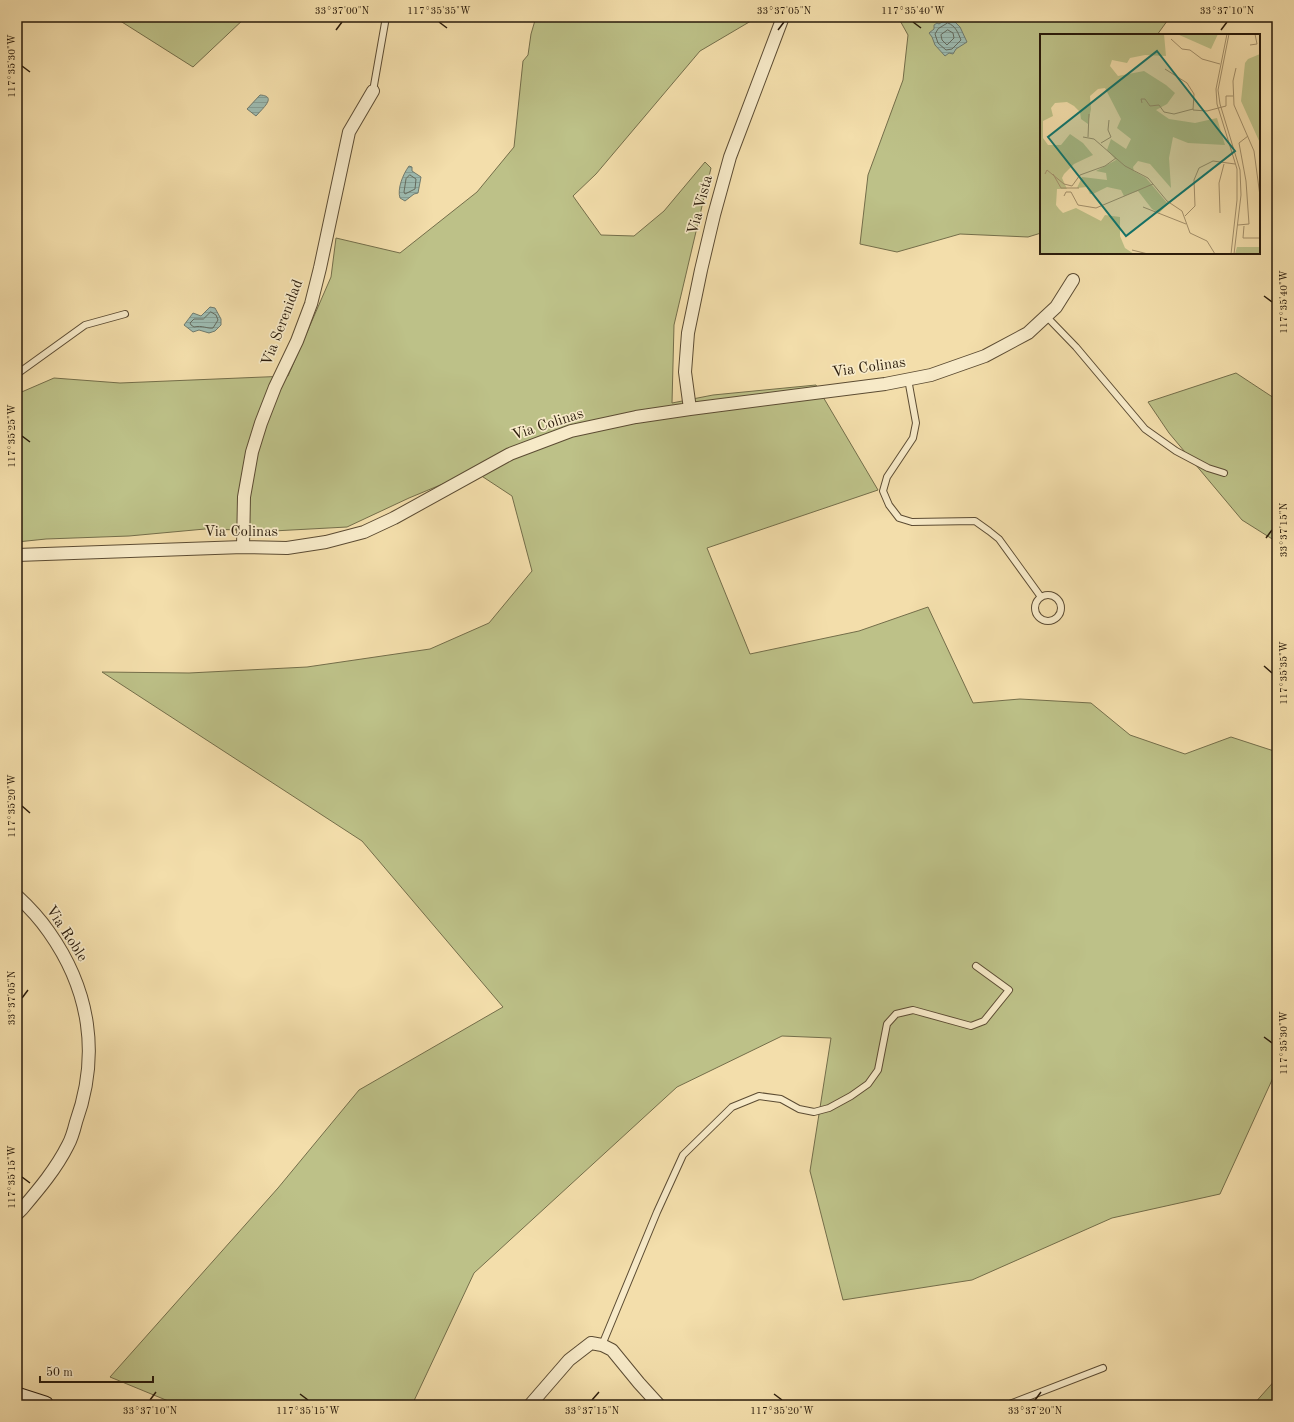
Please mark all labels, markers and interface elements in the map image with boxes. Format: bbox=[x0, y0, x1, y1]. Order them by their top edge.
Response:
text: 33°37'00"N bbox=[315, 6, 370, 16]
text: 117°35'35"W bbox=[407, 6, 471, 16]
text: 33°37'05"N bbox=[757, 6, 812, 16]
text: 117°35'40"W bbox=[881, 6, 945, 16]
text: 33°37'10"N bbox=[1200, 6, 1255, 16]
text: 117°35'30"W bbox=[7, 34, 17, 98]
inset map bbox=[1040, 34, 1260, 254]
street label: Via Vista bbox=[686, 173, 716, 236]
text: 117°35'40"W bbox=[1279, 270, 1289, 334]
street label: Via Serenidad bbox=[260, 278, 306, 368]
street label: Via Colinas bbox=[831, 355, 907, 381]
text: 117°35'25"W bbox=[7, 404, 17, 468]
street label: Via Colinas bbox=[510, 406, 586, 444]
text: 33°37'15"N bbox=[1279, 502, 1289, 557]
street label: Via Colinas bbox=[204, 525, 278, 540]
text: 117°35'35"W bbox=[1279, 641, 1289, 705]
text: 117°35'20"W bbox=[7, 774, 17, 838]
street label: Via Roble bbox=[42, 903, 90, 965]
text: 33°37'05"N bbox=[7, 970, 17, 1025]
text: 117°35'30"W bbox=[1279, 1011, 1289, 1075]
text: 117°35'15"W bbox=[7, 1145, 17, 1209]
scale bar bbox=[40, 1358, 153, 1384]
text: 50 m bbox=[46, 1366, 73, 1379]
text: 33°37'10"N bbox=[123, 1406, 178, 1416]
text: 117°35'15"W bbox=[276, 1406, 340, 1416]
text: 33°37'15"N bbox=[565, 1406, 620, 1416]
text: 117°35'20"W bbox=[750, 1406, 814, 1416]
text: 33°37'20"N bbox=[1008, 1406, 1063, 1416]

